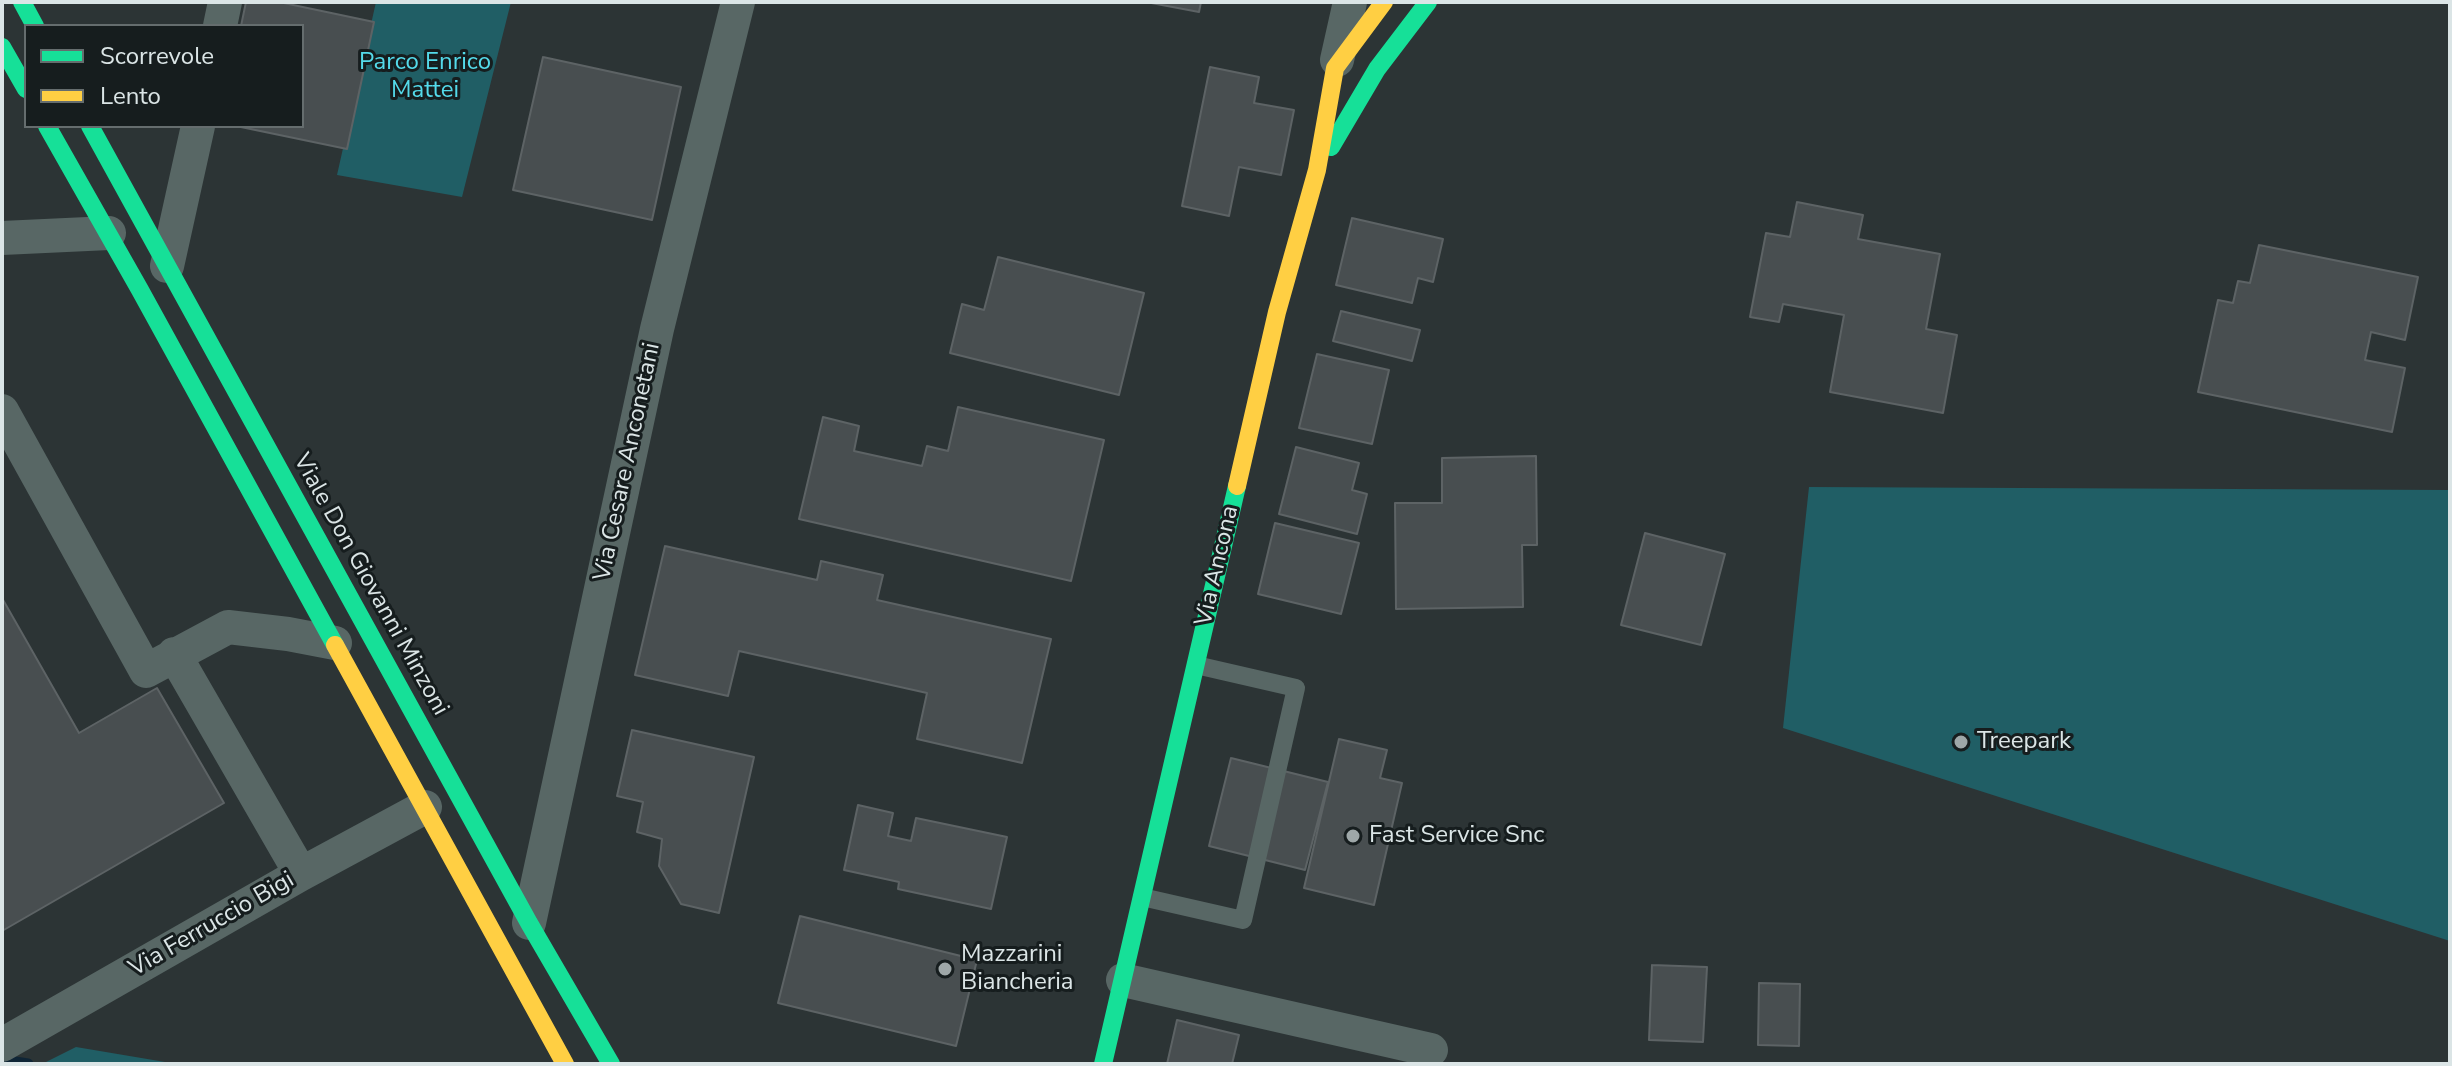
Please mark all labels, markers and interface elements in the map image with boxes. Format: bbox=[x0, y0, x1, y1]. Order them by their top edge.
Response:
legend bbox=[24, 24, 304, 128]
text: Scorrevole bbox=[100, 40, 214, 72]
park label: Parco Enrico Mattei bbox=[359, 49, 491, 105]
text: Lento bbox=[100, 80, 161, 112]
street label: Via Cesare Anconetani bbox=[589, 340, 667, 584]
street label: Viale Don Giovanni Minzoni bbox=[286, 449, 454, 721]
street label: Via Ancona bbox=[1190, 503, 1246, 629]
place label: Treepark bbox=[1977, 728, 2071, 756]
marker: Treepark bbox=[1952, 733, 1970, 751]
place label: Fast Service Snc bbox=[1369, 822, 1544, 850]
marker: Fast Service Snc bbox=[1344, 827, 1362, 845]
street label: Via Ferruccio Bigi bbox=[124, 866, 300, 984]
place label: Mazzarini Biancheria bbox=[961, 941, 1074, 997]
marker: Mazzarini Biancheria bbox=[936, 960, 954, 978]

